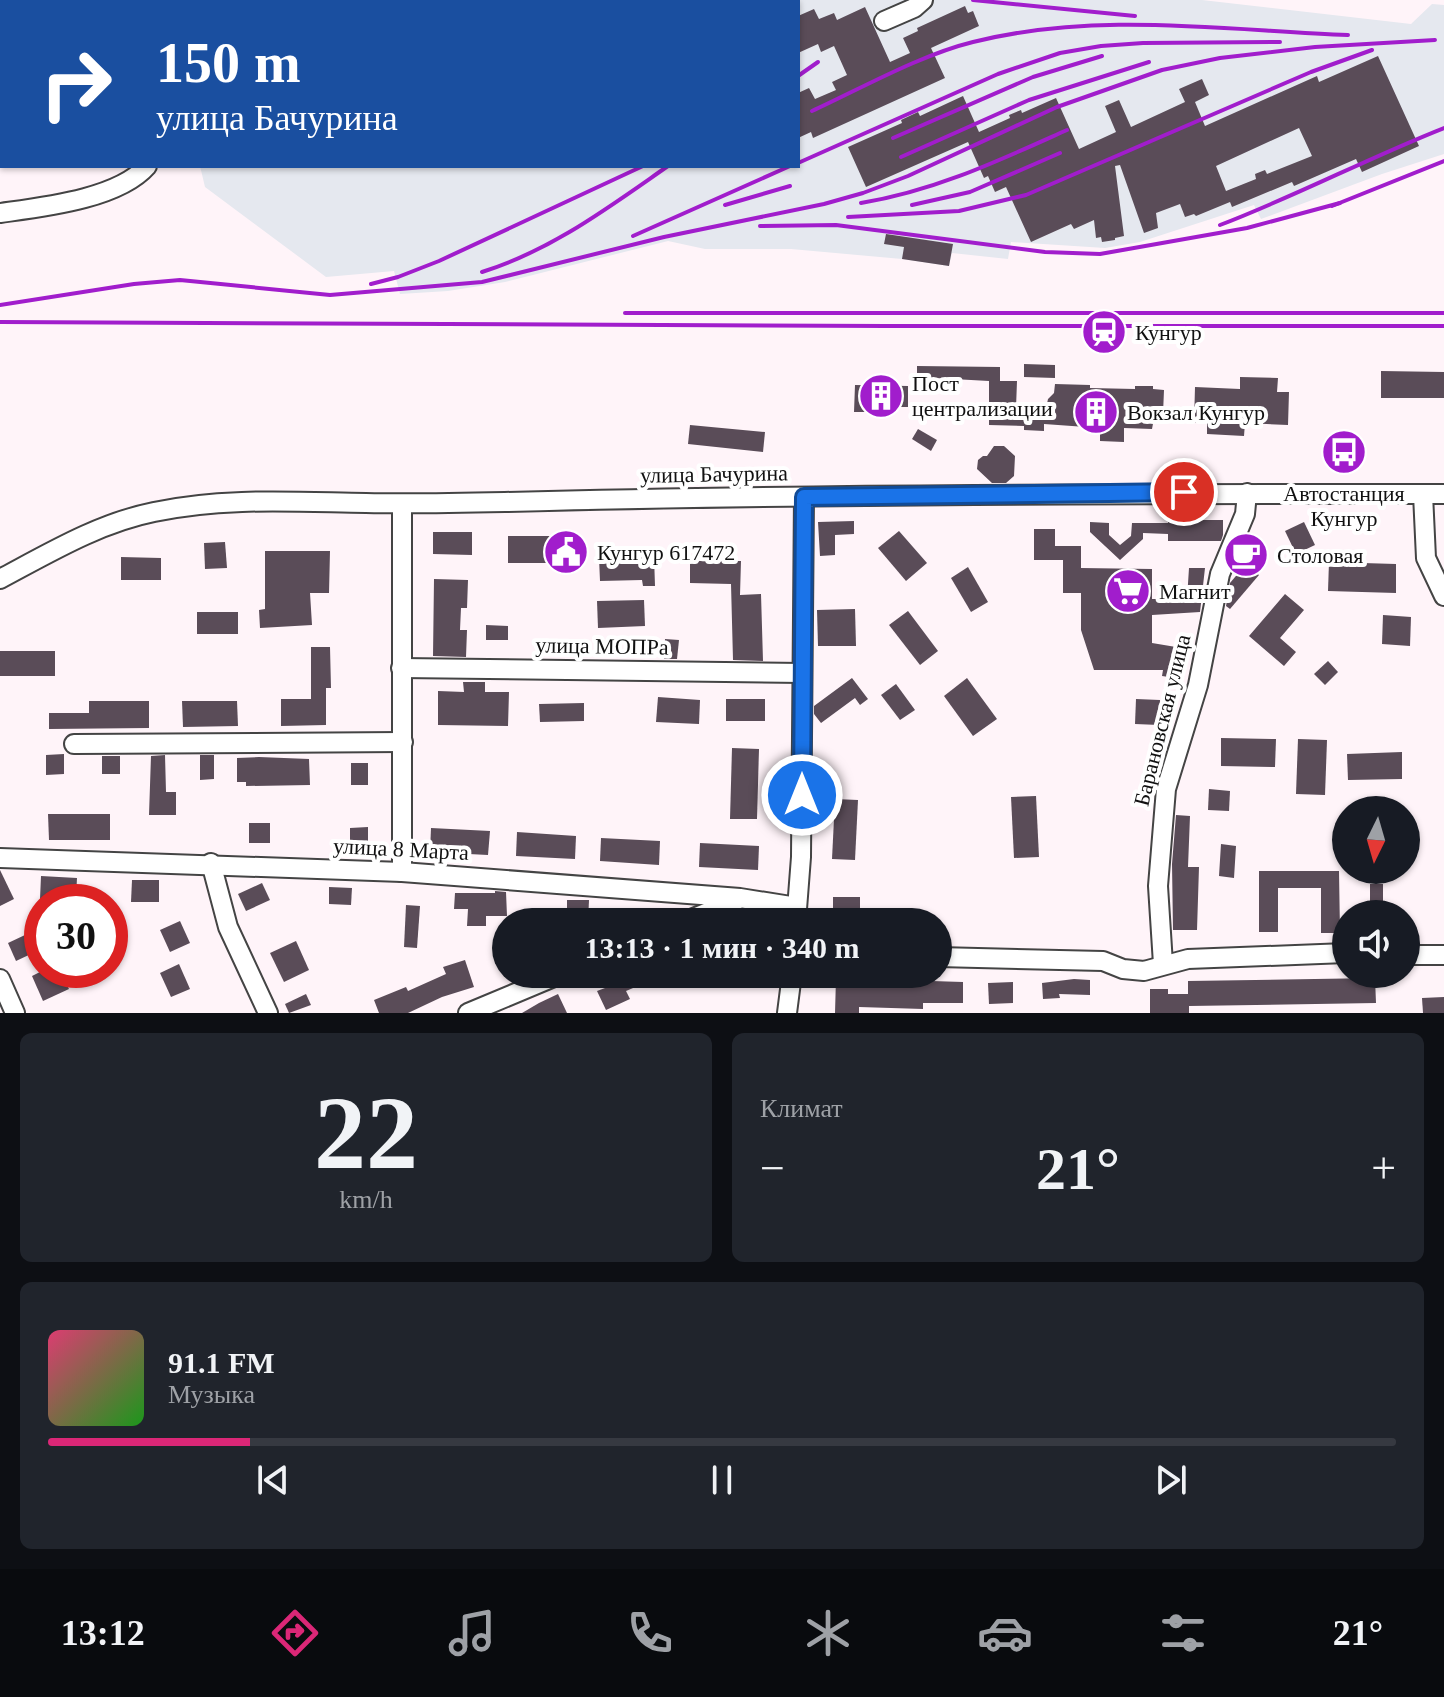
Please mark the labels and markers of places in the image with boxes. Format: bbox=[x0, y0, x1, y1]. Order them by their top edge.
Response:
station icon: Кунгур bbox=[1080, 308, 1128, 356]
place label: Кунгур bbox=[1135, 320, 1202, 345]
place label: Пост централизации bbox=[912, 371, 1053, 421]
building icon: Пост централизации bbox=[857, 372, 905, 420]
building icon: Вокзал Кунгур bbox=[1072, 388, 1120, 436]
place label: Вокзал Кунгур bbox=[1127, 400, 1265, 425]
bus stop icon: Автостанция Кунгур bbox=[1320, 428, 1368, 476]
pin bbox=[1150, 458, 1218, 526]
place label: Автостанция Кунгур bbox=[1283, 481, 1405, 531]
public building icon: Кунгур 617472 bbox=[542, 528, 590, 576]
cafe icon: Столовая bbox=[1222, 531, 1270, 579]
place label: Кунгур 617472 bbox=[597, 540, 735, 565]
place label: Столовая bbox=[1277, 543, 1363, 568]
supermarket icon: Магнит bbox=[1104, 567, 1152, 615]
place label: Магнит bbox=[1159, 579, 1231, 604]

